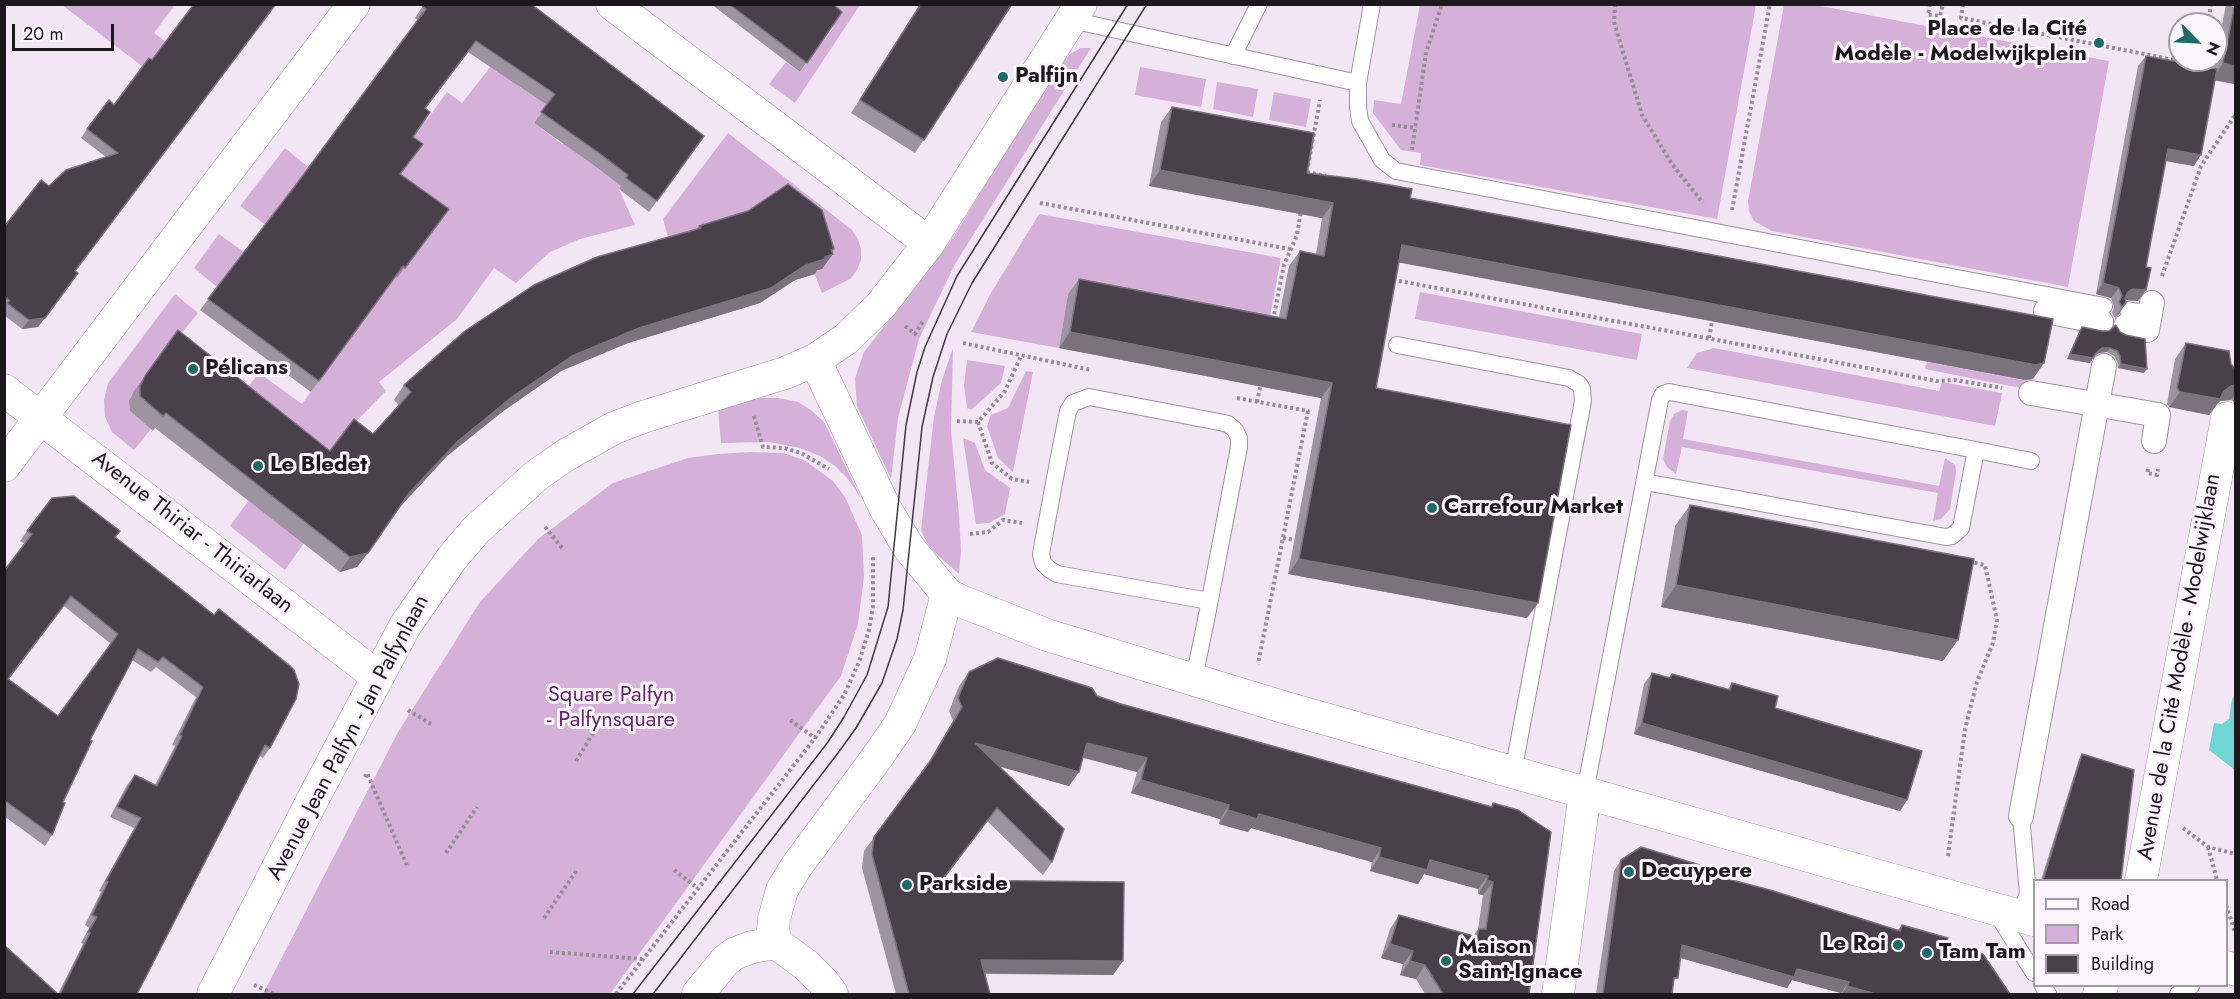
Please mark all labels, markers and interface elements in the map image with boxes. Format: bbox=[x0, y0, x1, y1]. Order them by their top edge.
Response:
scale bar bbox=[15, 12, 117, 50]
north arrow bbox=[2168, 12, 2228, 72]
place label: Place de la Cité Modèle - Modelwijkplein bbox=[1835, 17, 2087, 68]
text: 20 m bbox=[23, 21, 63, 47]
marker: Place de la Cité Modèle - Modelwijkplein bbox=[2092, 36, 2106, 50]
text: N bbox=[2200, 38, 2226, 59]
place label: Palfijn bbox=[1015, 64, 1078, 90]
marker: Palfijn bbox=[996, 70, 1010, 84]
place label: Pélicans bbox=[205, 356, 288, 382]
marker: Pélicans bbox=[186, 362, 200, 376]
street label: Avenue Thiriar - Thiriarlaan bbox=[86, 446, 298, 620]
place label: Le Bledet bbox=[270, 453, 367, 479]
marker: Le Bledet bbox=[251, 459, 265, 473]
street label: Avenue de la Cité Modèle - Modelwijklaan bbox=[2133, 472, 2227, 862]
place label: Carrefour Market bbox=[1444, 495, 1623, 521]
marker: Carrefour Market bbox=[1425, 501, 1439, 515]
street label: Avenue Jean Palfyn - Jan Palfynlaan bbox=[262, 591, 436, 885]
park label: Square Palfyn - Palfynsquare bbox=[547, 683, 675, 734]
place label: Decuypere bbox=[1641, 859, 1752, 885]
marker: Decuypere bbox=[1622, 865, 1636, 879]
place label: Parkside bbox=[919, 872, 1008, 898]
marker: Parkside bbox=[900, 878, 914, 892]
legend bbox=[2033, 879, 2228, 987]
text: Road bbox=[2091, 891, 2130, 917]
text: Park bbox=[2091, 921, 2123, 947]
place label: Le Roi bbox=[1822, 932, 1886, 958]
place label: Maison Saint-Ignace bbox=[1458, 935, 1583, 986]
marker: Le Roi bbox=[1891, 938, 1905, 952]
place label: Tam Tam bbox=[1939, 940, 2026, 966]
marker: Tam Tam bbox=[1920, 946, 1934, 960]
text: Building bbox=[2091, 951, 2154, 977]
marker: Maison Saint-Ignace bbox=[1439, 954, 1453, 968]

